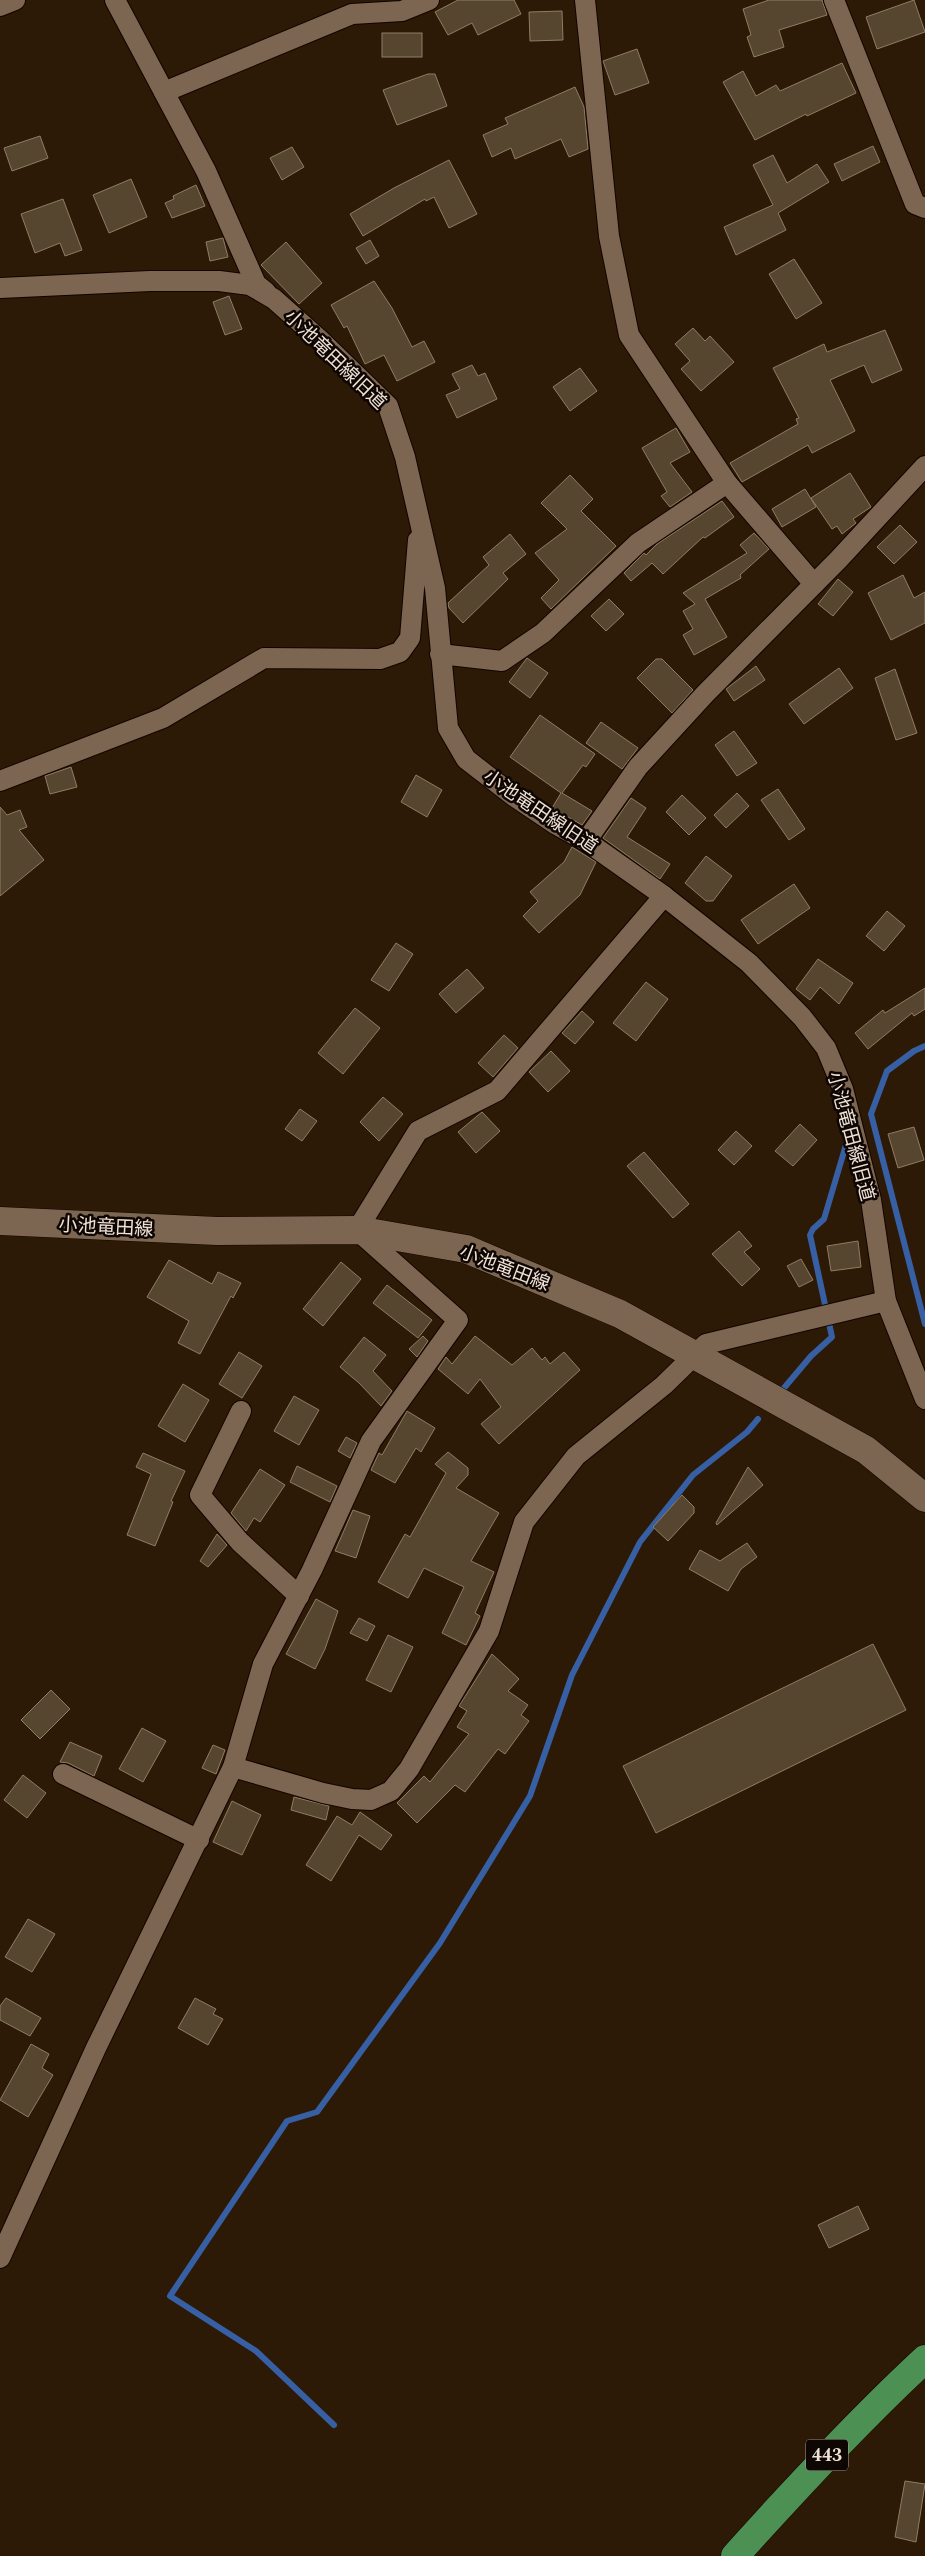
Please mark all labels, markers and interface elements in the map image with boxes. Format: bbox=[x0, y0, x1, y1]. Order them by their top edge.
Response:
street label: 小池竜田線旧道 bbox=[277, 303, 393, 417]
street label: 小池竜田線旧道 bbox=[477, 763, 603, 861]
street label: 小池竜田線旧道 bbox=[819, 1068, 882, 1204]
street label: 小池竜田線 bbox=[58, 1211, 154, 1244]
street label: 小池竜田線 bbox=[455, 1238, 554, 1299]
road number: 443 bbox=[806, 2440, 848, 2470]

